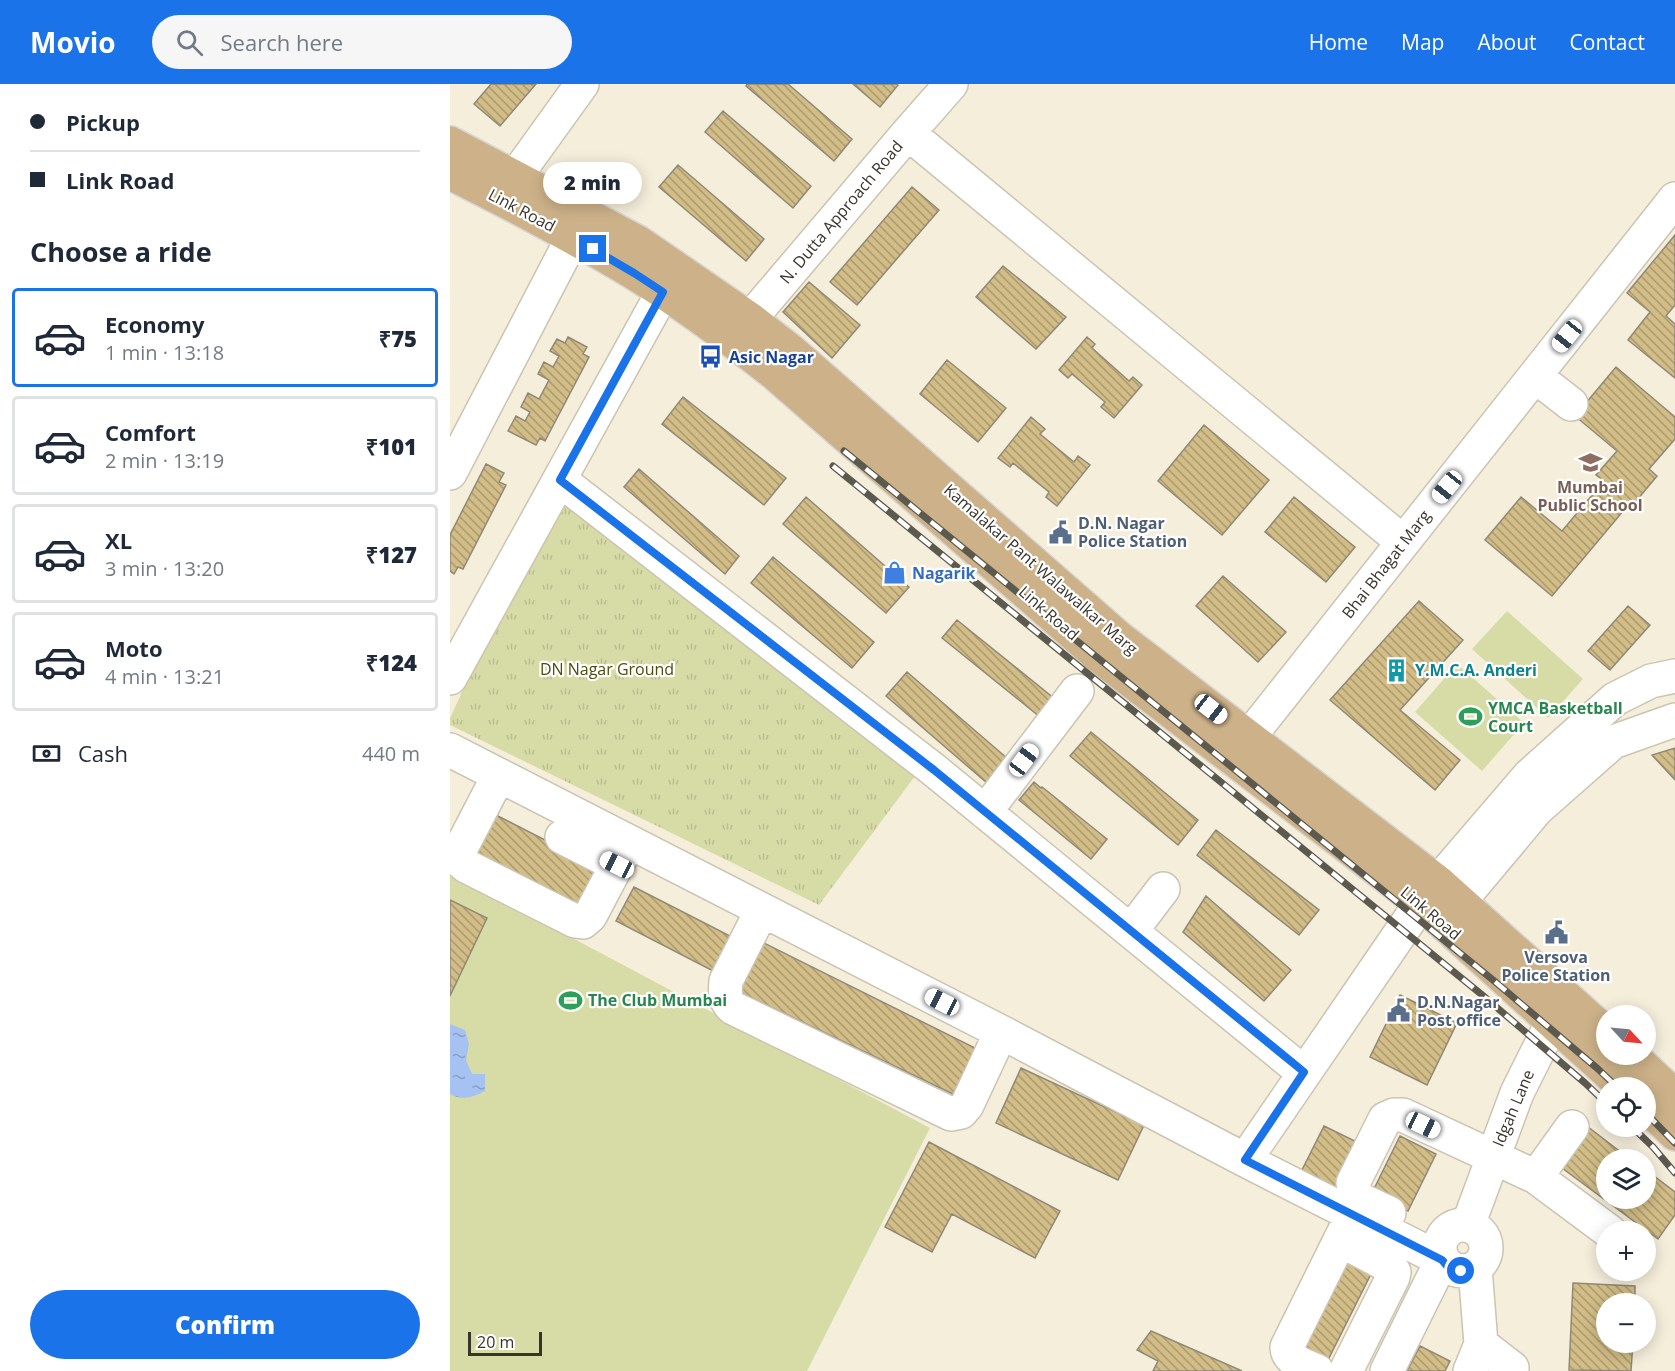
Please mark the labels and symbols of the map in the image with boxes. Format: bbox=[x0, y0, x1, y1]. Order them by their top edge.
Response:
street label: N. Dutta Approach Road bbox=[774, 136, 908, 288]
callout: 2 min bbox=[544, 162, 642, 204]
street label: Link Road bbox=[485, 183, 559, 237]
route end bbox=[579, 235, 606, 262]
car bbox=[1549, 316, 1585, 356]
bus stop icon: Asic Nagar bbox=[698, 344, 724, 370]
place label: Asic Nagar bbox=[729, 346, 814, 368]
school or university icon: Mumbai Public School bbox=[1577, 449, 1603, 475]
car bbox=[1429, 467, 1465, 507]
place label: Mumbai Public School bbox=[1537, 476, 1643, 516]
street label: Kamalakar Pant Walawalkar Marg bbox=[939, 479, 1143, 659]
street label: Bhai Bhagat Marg bbox=[1337, 505, 1436, 623]
place label: D.N. Nagar Police Station bbox=[1078, 512, 1187, 552]
public building icon: D.N. Nagar Police Station bbox=[1047, 519, 1073, 545]
shop icon: Nagarik bbox=[881, 560, 907, 586]
place label: Nagarik bbox=[912, 562, 976, 584]
street label: Link Road bbox=[1014, 581, 1084, 645]
building icon: Y.M.C.A. Anderi bbox=[1384, 657, 1410, 683]
park label: DN Nagar Ground bbox=[540, 658, 674, 680]
place label: Y.M.C.A. Anderi bbox=[1415, 659, 1537, 681]
car bbox=[1191, 691, 1231, 727]
place label: YMCA Basketball Court bbox=[1488, 697, 1623, 737]
sports icon: YMCA Basketball Court bbox=[1457, 704, 1483, 730]
car bbox=[1006, 740, 1042, 780]
car bbox=[597, 849, 637, 881]
street label: Link Road bbox=[1396, 881, 1466, 945]
public building icon: Versova Police Station bbox=[1543, 919, 1569, 945]
place label: Versova Police Station bbox=[1501, 946, 1611, 986]
car bbox=[922, 986, 962, 1018]
sports icon: The Club Mumbai bbox=[557, 987, 583, 1013]
place label: The Club Mumbai bbox=[588, 989, 727, 1011]
place label: D.N.Nagar Post office bbox=[1417, 991, 1501, 1031]
public building icon: D.N.Nagar Post office bbox=[1386, 998, 1412, 1024]
north arrow bbox=[1596, 1005, 1656, 1065]
street label: Idgah Lane bbox=[1487, 1066, 1539, 1150]
car bbox=[1403, 1109, 1443, 1141]
route start bbox=[1447, 1257, 1474, 1284]
scale bar bbox=[468, 1329, 542, 1356]

